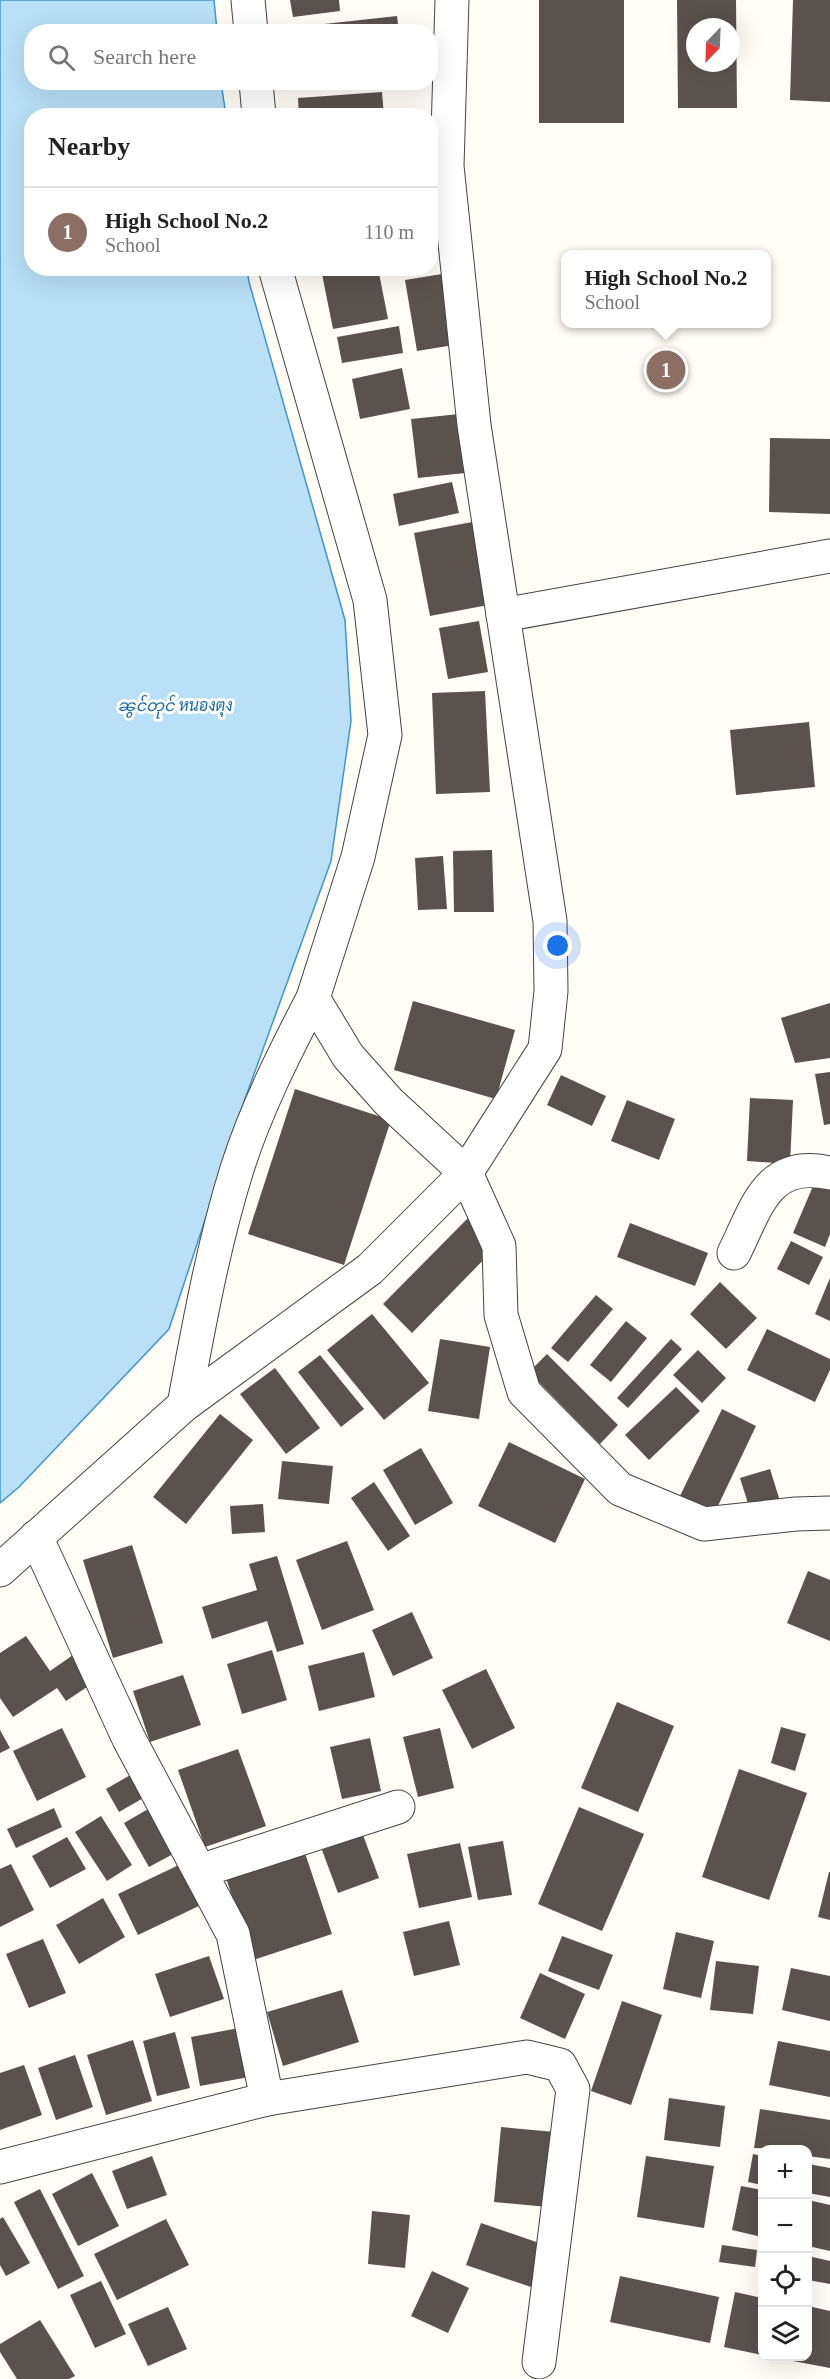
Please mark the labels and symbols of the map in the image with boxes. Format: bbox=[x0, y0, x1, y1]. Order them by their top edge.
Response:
north arrow bbox=[686, 18, 740, 72]
pin: 1 bbox=[646, 348, 686, 392]
water label: ၼွင်တုင် หนองตุง bbox=[118, 694, 232, 719]
your location bbox=[543, 931, 572, 960]

